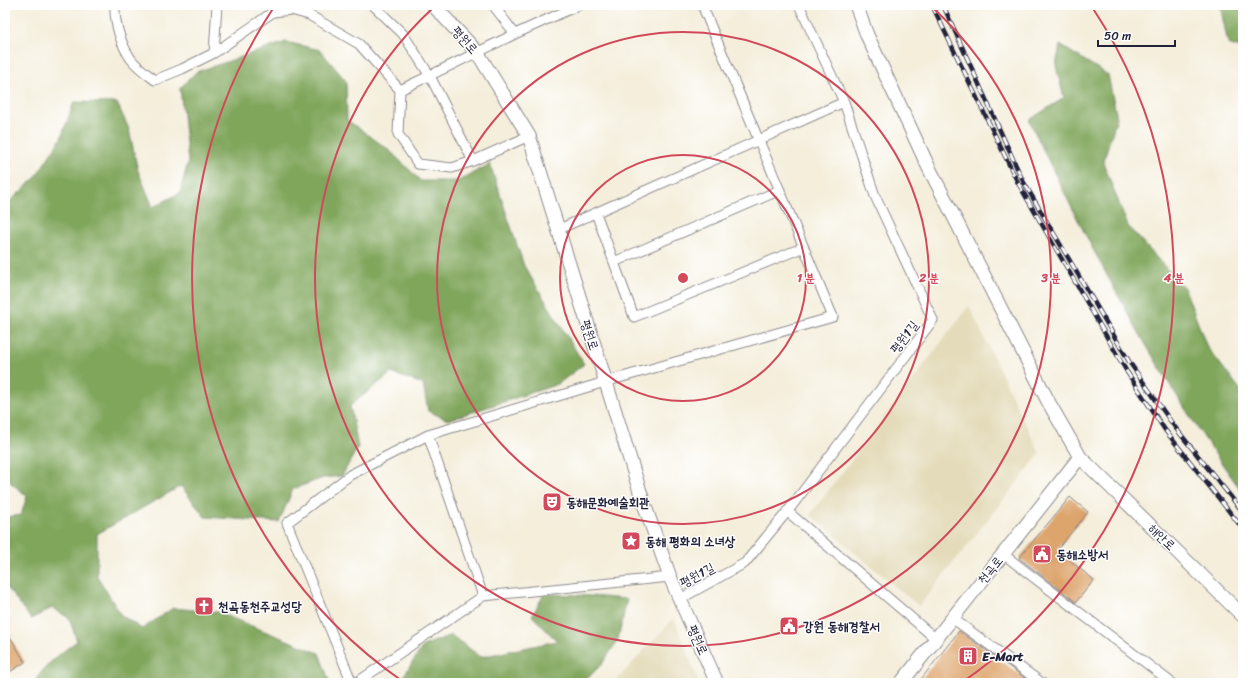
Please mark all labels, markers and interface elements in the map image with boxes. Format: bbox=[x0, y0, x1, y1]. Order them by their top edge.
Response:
street label: 평원로 bbox=[446, 21, 484, 59]
scale bar bbox=[1098, 22, 1175, 48]
text: 50 m bbox=[1104, 25, 1131, 47]
text: 1 분 bbox=[797, 267, 815, 289]
text: 2 분 bbox=[918, 267, 939, 289]
text: 3 분 bbox=[1040, 267, 1061, 289]
text: 4 분 bbox=[1163, 267, 1184, 289]
centre of rings bbox=[676, 271, 690, 285]
street label: 평원1길 bbox=[884, 315, 924, 359]
street label: 평원로 bbox=[574, 317, 606, 353]
theatre icon: 동해문화예술회관 bbox=[541, 491, 563, 513]
place label: 동해문화예술회관 bbox=[566, 491, 650, 514]
street label: 해안로 bbox=[1143, 518, 1181, 556]
place icon: 동해 평화의 소녀상 bbox=[620, 530, 642, 552]
place label: 동해 평화의 소녀상 bbox=[645, 530, 736, 553]
public building icon: 동해소방서 bbox=[1031, 543, 1053, 565]
place label: 동해소방서 bbox=[1056, 543, 1108, 566]
street label: 천곡로 bbox=[971, 551, 1009, 589]
street label: 평원1길 bbox=[675, 556, 719, 594]
church icon: 천곡동천주교성당 bbox=[193, 595, 215, 617]
place label: 천곡동천주교성당 bbox=[218, 595, 302, 618]
public building icon: 강원 동해경찰서 bbox=[778, 615, 800, 637]
place label: 강원 동해경찰서 bbox=[803, 615, 880, 638]
street label: 평원로 bbox=[681, 621, 715, 659]
building icon: E-Mart bbox=[957, 645, 979, 667]
place label: E-Mart bbox=[982, 645, 1024, 668]

